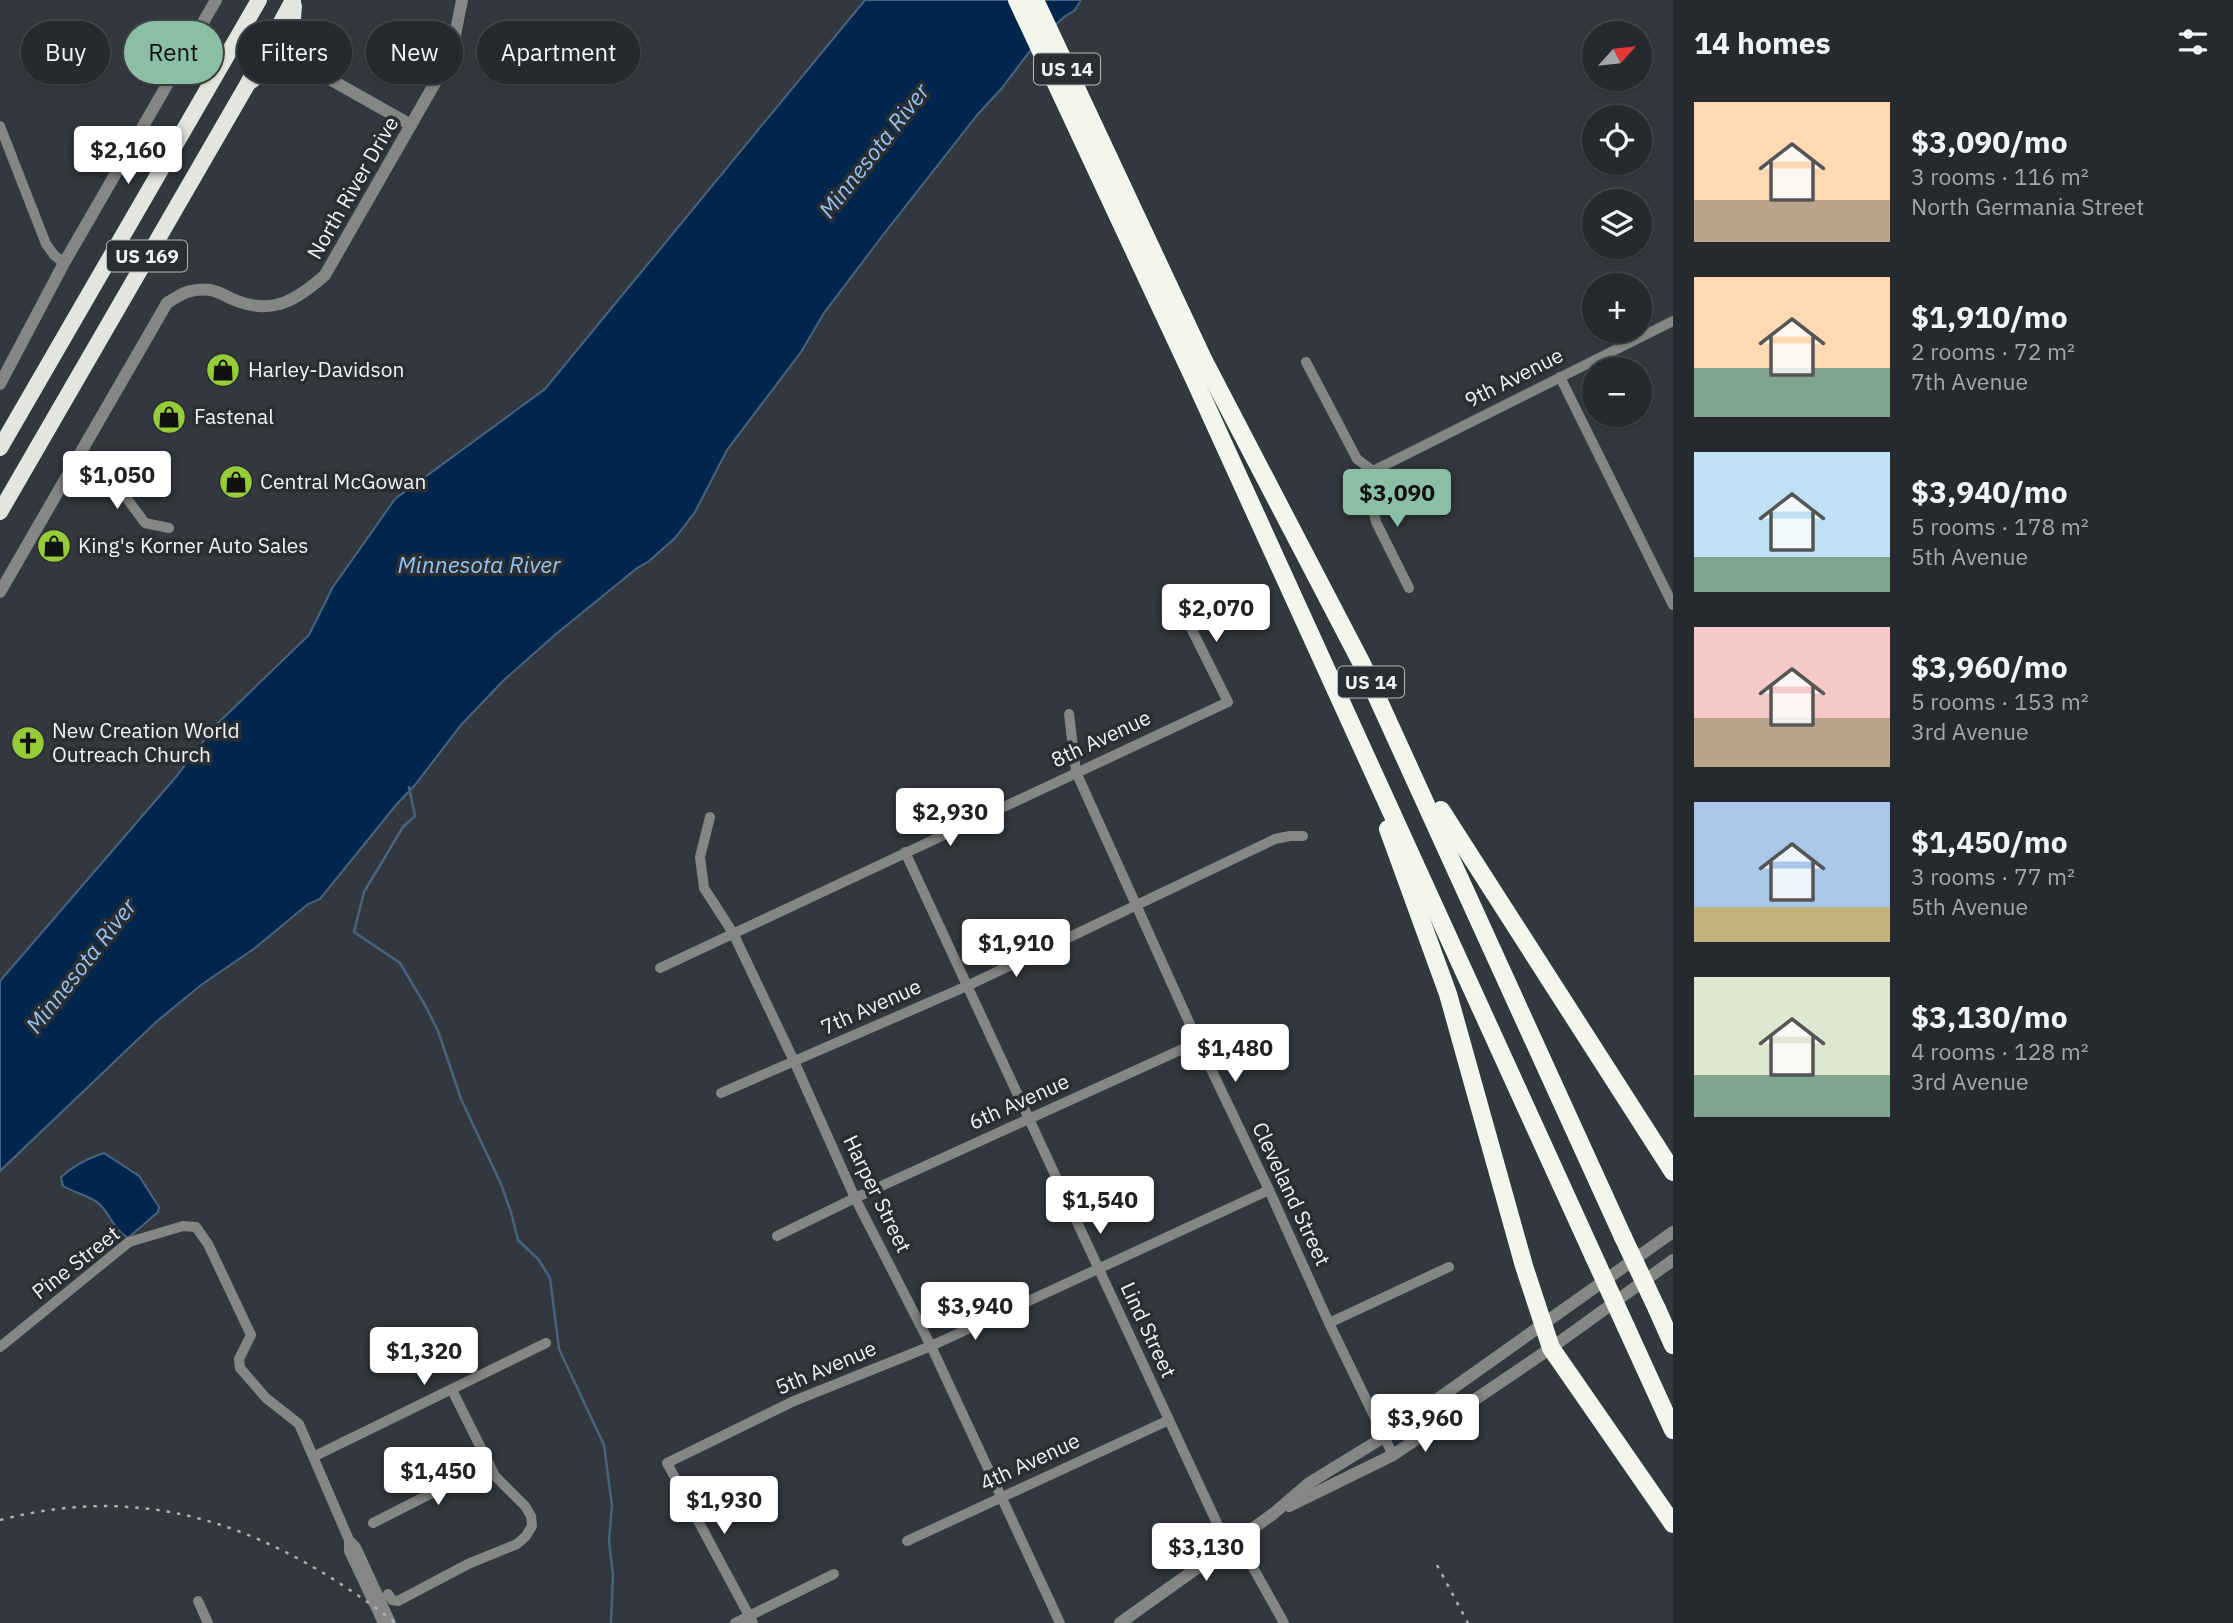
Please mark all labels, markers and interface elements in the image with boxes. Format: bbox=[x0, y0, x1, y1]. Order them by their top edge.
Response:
chip: Buy bbox=[21, 21, 110, 84]
chip: Rent bbox=[124, 21, 223, 84]
chip: Filters bbox=[237, 21, 352, 84]
chip: New bbox=[366, 21, 463, 84]
chip: Apartment bbox=[477, 21, 640, 84]
north arrow bbox=[1582, 21, 1652, 91]
map controls bbox=[1582, 21, 1652, 427]
text: 14 homes bbox=[1694, 23, 1831, 62]
icon: filters bbox=[2174, 23, 2212, 61]
road number: US 14 bbox=[1034, 54, 1100, 85]
water label: Minnesota River bbox=[811, 76, 936, 224]
button: locate bbox=[1582, 105, 1652, 175]
street label: North River Drive bbox=[300, 111, 404, 264]
text: $3,090/mo bbox=[1911, 122, 2068, 161]
pin: $2,160 bbox=[71, 127, 185, 186]
icon: home bbox=[1750, 130, 1834, 214]
text: $2,160 bbox=[90, 134, 166, 164]
text: 3 rooms · 116 m² bbox=[1911, 161, 2089, 191]
button: layers bbox=[1582, 189, 1652, 259]
text: North Germania Street bbox=[1911, 191, 2144, 221]
road number: US 169 bbox=[107, 240, 187, 272]
button: + bbox=[1582, 273, 1652, 343]
text: $1,910/mo bbox=[1911, 297, 2068, 336]
icon: home bbox=[1750, 305, 1834, 389]
text: 2 rooms · 72 m² bbox=[1911, 336, 2075, 366]
street label: 9th Avenue bbox=[1460, 340, 1568, 414]
shop icon: Harley-Davidson bbox=[204, 351, 242, 389]
place label: Harley-Davidson bbox=[248, 355, 404, 383]
button: − bbox=[1582, 357, 1652, 427]
text: 7th Avenue bbox=[1911, 366, 2028, 396]
shop icon: Fastenal bbox=[150, 398, 188, 436]
place label: Fastenal bbox=[194, 402, 274, 430]
pin: $1,050 bbox=[60, 452, 174, 511]
text: $1,050 bbox=[79, 459, 155, 489]
shop icon: Central McGowan bbox=[217, 463, 255, 501]
place label: Central McGowan bbox=[260, 467, 426, 495]
pin: $3,090 bbox=[1340, 470, 1454, 529]
text: $3,940/mo bbox=[1911, 472, 2068, 511]
text: $3,090 bbox=[1359, 477, 1435, 507]
icon: home bbox=[1750, 480, 1834, 564]
text: 5 rooms · 178 m² bbox=[1911, 511, 2089, 541]
shop icon: King's Korner Auto Sales bbox=[35, 527, 73, 565]
place label: King's Korner Auto Sales bbox=[78, 531, 309, 559]
text: 5th Avenue bbox=[1911, 541, 2028, 571]
water label: Minnesota River bbox=[398, 549, 561, 579]
pin: $2,070 bbox=[1159, 584, 1273, 644]
text: $2,070 bbox=[1178, 592, 1254, 622]
text: $3,960/mo bbox=[1911, 647, 2068, 686]
icon: home bbox=[1750, 655, 1834, 739]
road number: US 14 bbox=[1338, 666, 1404, 698]
text: 5 rooms · 153 m² bbox=[1911, 686, 2089, 716]
street label: 8th Avenue bbox=[1046, 703, 1155, 773]
place label: New Creation World Outreach Church bbox=[52, 716, 240, 768]
text: 3rd Avenue bbox=[1911, 716, 2029, 746]
church icon: New Creation World Outreach Church bbox=[9, 724, 47, 762]
pin: $2,930 bbox=[893, 788, 1007, 848]
text: $2,930 bbox=[912, 796, 988, 826]
text: $1,450/mo bbox=[1911, 822, 2068, 861]
icon: home bbox=[1750, 830, 1834, 914]
text: 3 rooms · 77 m² bbox=[1911, 861, 2075, 891]
water label: Minnesota River bbox=[18, 891, 143, 1039]
text: 5th Avenue bbox=[1911, 891, 2028, 921]
pin: $1,910 bbox=[959, 920, 1073, 979]
text: $1,910 bbox=[978, 927, 1054, 957]
street label: 7th Avenue bbox=[816, 972, 925, 1041]
text: $3,130/mo bbox=[1911, 997, 2068, 1036]
icon: home bbox=[1750, 1005, 1834, 1089]
pin: $1,480 bbox=[1178, 1024, 1292, 1084]
text: $1,480 bbox=[1197, 1032, 1273, 1062]
text: 4 rooms · 128 m² bbox=[1911, 1036, 2089, 1066]
text: 3rd Avenue bbox=[1911, 1066, 2029, 1096]
street label: 6th Avenue bbox=[964, 1067, 1073, 1136]
street label: Cleveland Street bbox=[1246, 1117, 1337, 1270]
street label: Harper Street bbox=[837, 1130, 918, 1257]
pin: $1,540 bbox=[1043, 1176, 1157, 1236]
text: $1,540 bbox=[1062, 1184, 1138, 1214]
street label: Pine Street bbox=[26, 1219, 125, 1305]
street label: Lind Street bbox=[1115, 1277, 1183, 1382]
pin: $3,940 bbox=[918, 1282, 1032, 1342]
text: $3,940 bbox=[937, 1290, 1013, 1320]
pin: $1,320 bbox=[367, 1328, 481, 1387]
street label: 5th Avenue bbox=[771, 1333, 880, 1401]
text: $1,320 bbox=[386, 1335, 462, 1365]
pin: $3,960 bbox=[1368, 1394, 1482, 1454]
text: $3,960 bbox=[1387, 1402, 1463, 1432]
street label: 4th Avenue bbox=[975, 1426, 1084, 1496]
pin: $1,450 bbox=[381, 1448, 495, 1507]
text: $1,450 bbox=[400, 1455, 476, 1485]
pin: $1,930 bbox=[667, 1476, 781, 1536]
text: $1,930 bbox=[686, 1484, 762, 1514]
pin: $3,130 bbox=[1149, 1524, 1263, 1583]
text: $3,130 bbox=[1168, 1531, 1244, 1561]

